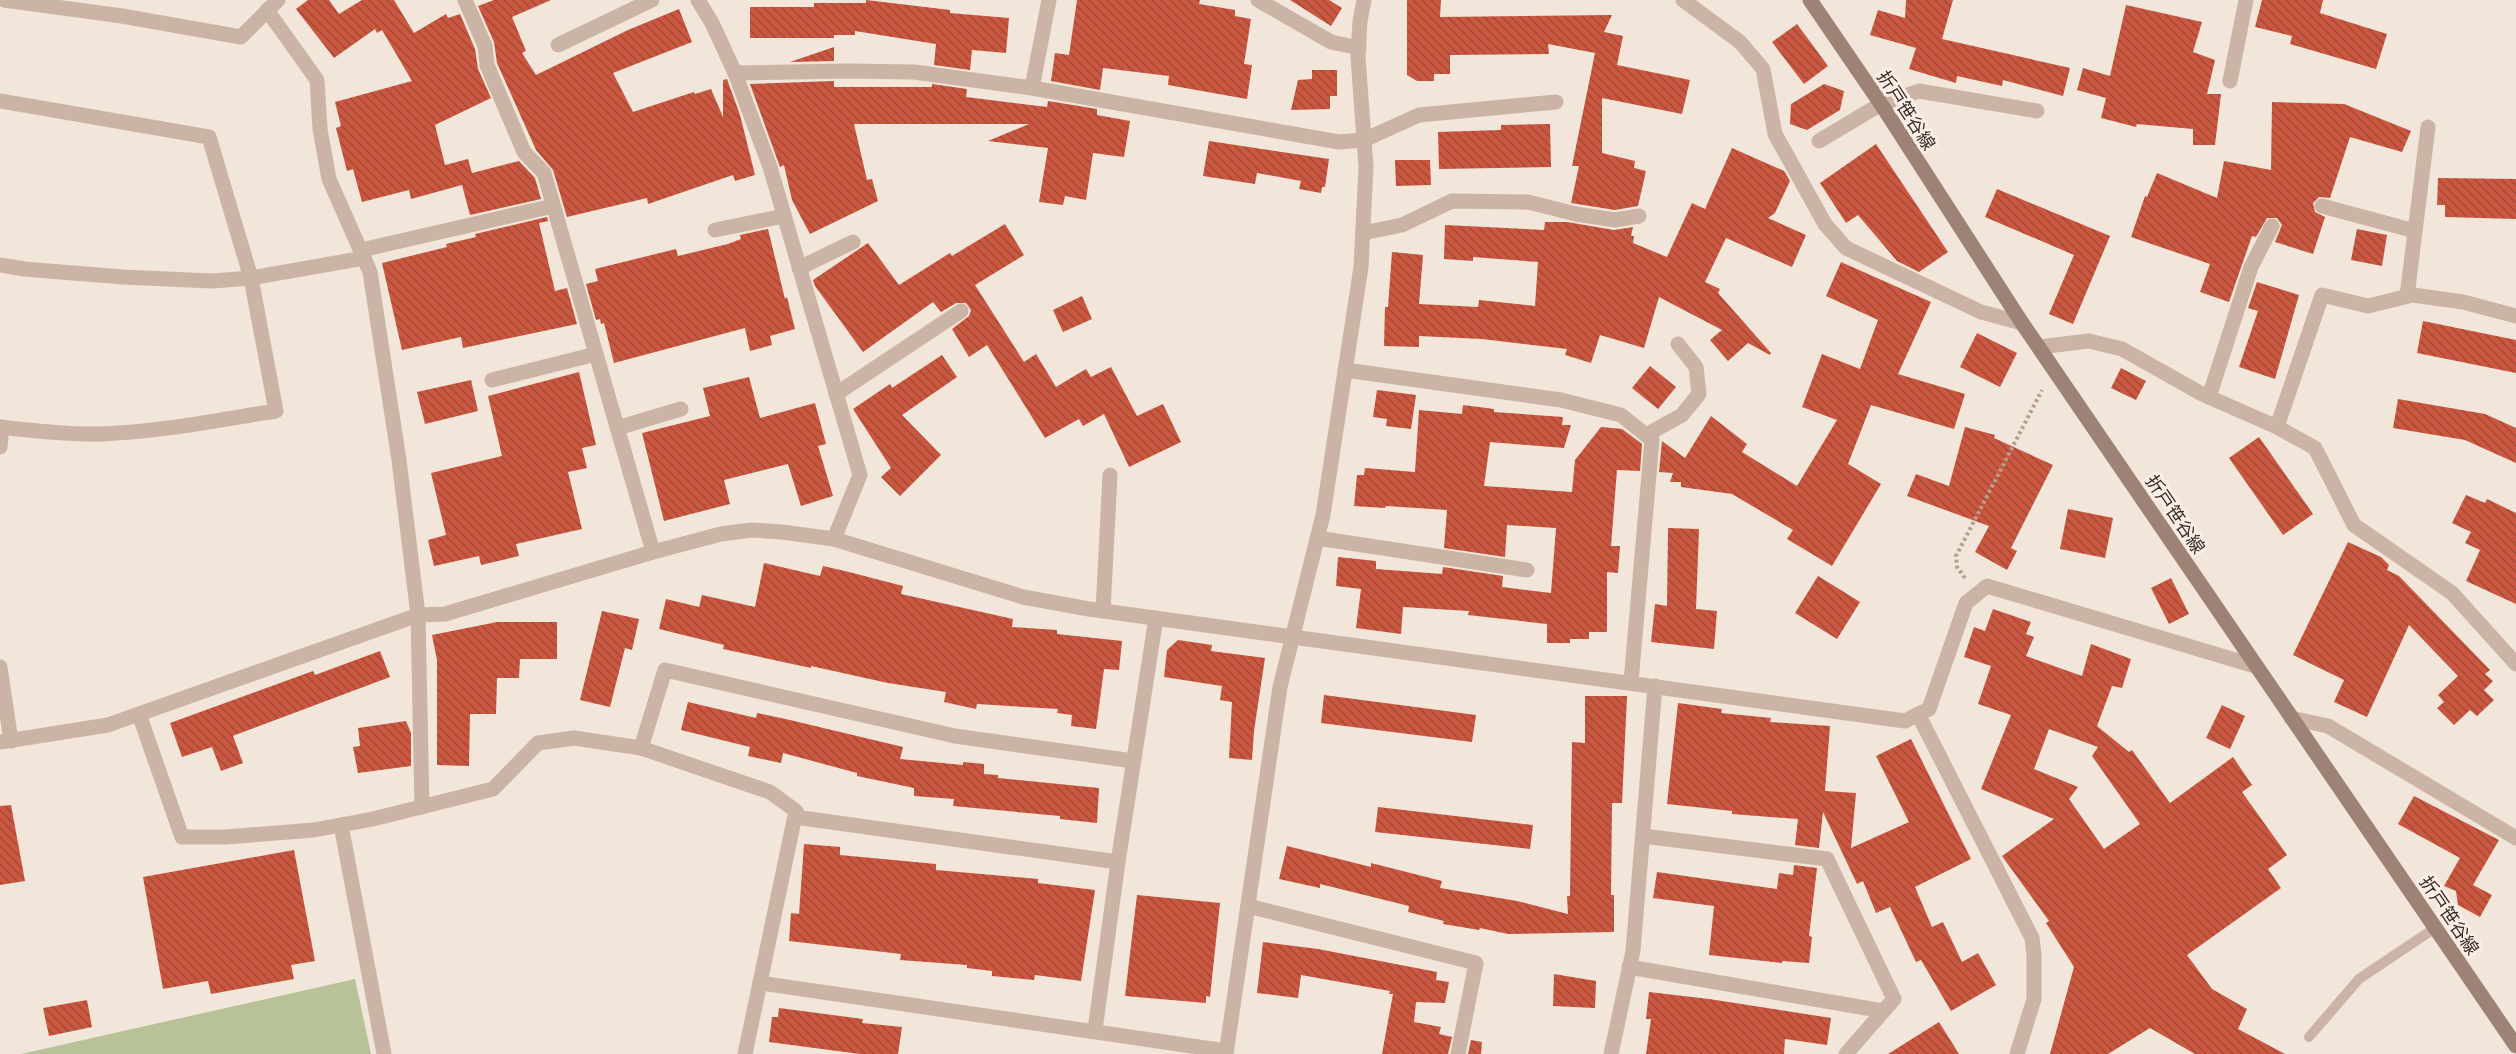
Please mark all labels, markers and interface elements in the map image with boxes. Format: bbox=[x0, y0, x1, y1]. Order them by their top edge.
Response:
street label: 折戸笹谷線 bbox=[1873, 66, 1941, 154]
street label: 折戸笹谷線 bbox=[2142, 471, 2210, 557]
street label: 折戸笹谷線 bbox=[2416, 872, 2484, 958]

